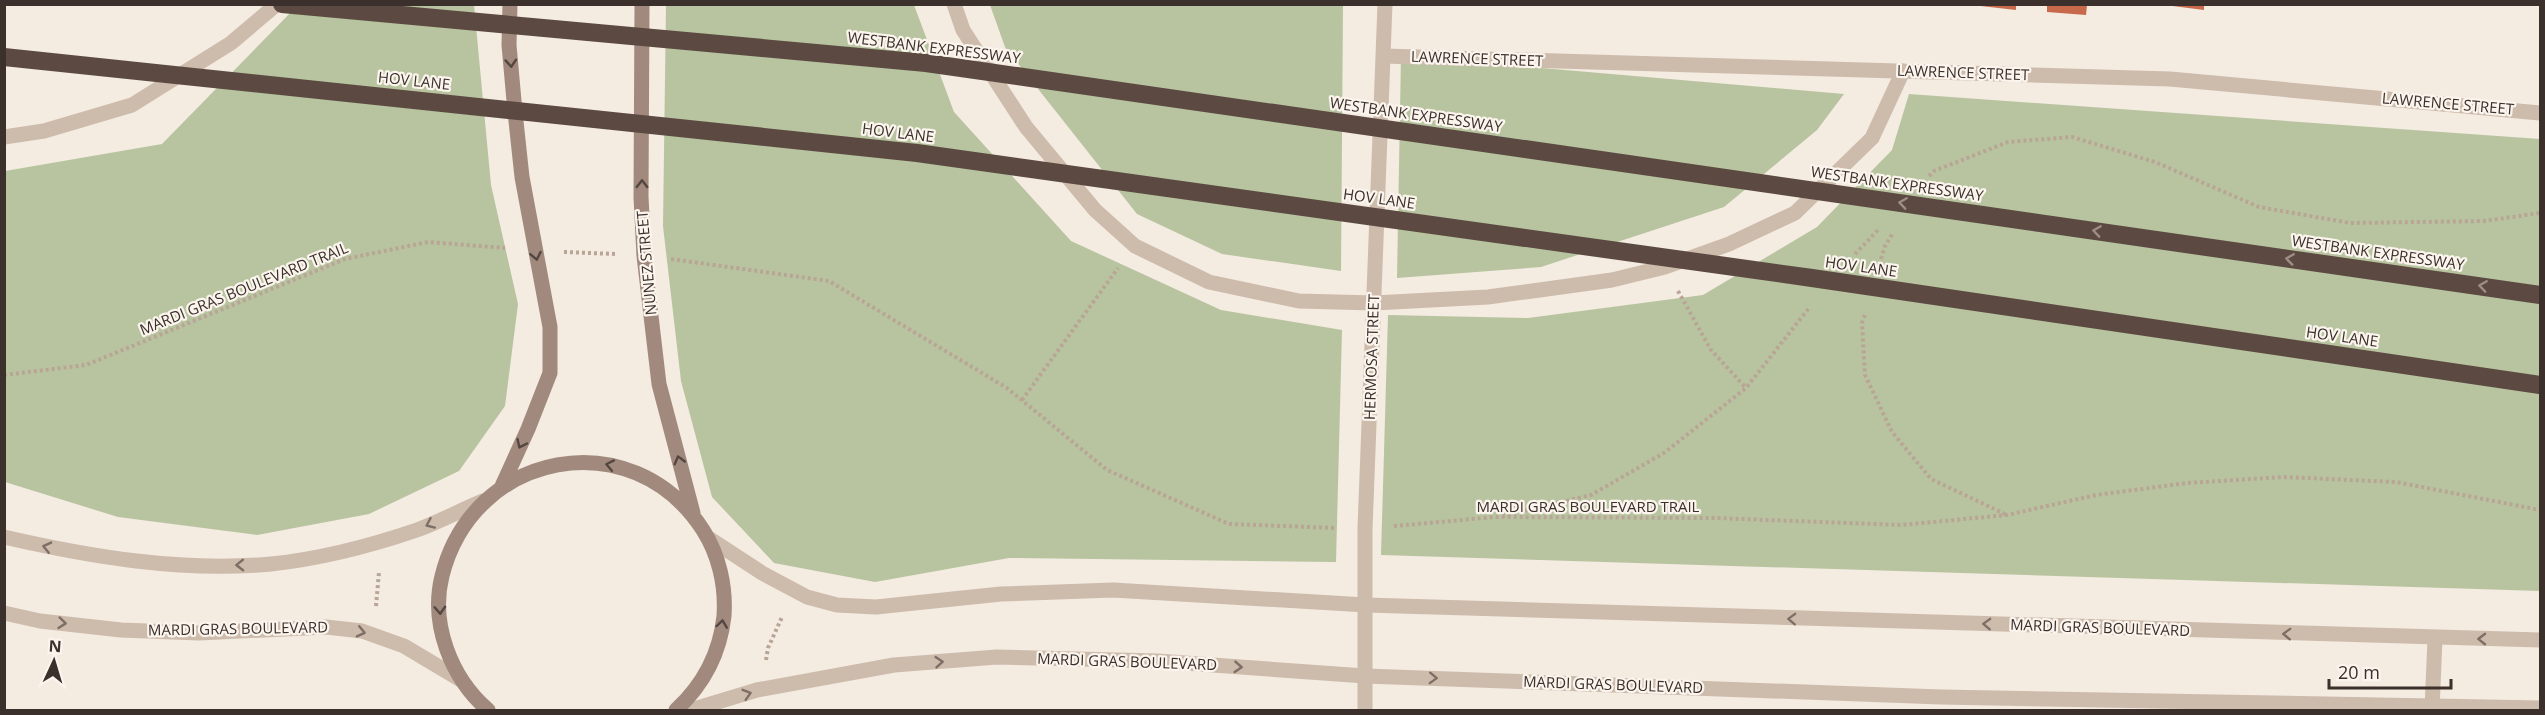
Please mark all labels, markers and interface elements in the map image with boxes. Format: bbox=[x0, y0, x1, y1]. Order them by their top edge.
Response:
street label: WESTBANK EXPRESSWAY bbox=[847, 26, 1022, 68]
street label: LAWRENCE STREET bbox=[1411, 46, 1544, 70]
one-way arrow bbox=[504, 58, 517, 67]
street label: LAWRENCE STREET bbox=[1897, 60, 2030, 84]
street label: HOV LANE bbox=[377, 66, 451, 94]
street label: LAWRENCE STREET bbox=[2381, 87, 2516, 119]
street label: WESTBANK EXPRESSWAY bbox=[1329, 92, 1504, 136]
street label: HOV LANE bbox=[861, 118, 935, 146]
street label: WESTBANK EXPRESSWAY bbox=[1810, 161, 1985, 205]
one-way arrow bbox=[635, 180, 648, 189]
street label: HOV LANE bbox=[1342, 183, 1416, 213]
one-way arrow bbox=[1899, 198, 1908, 210]
street label: NUNEZ STREET bbox=[631, 209, 661, 316]
one-way arrow bbox=[2092, 226, 2101, 238]
street label: WESTBANK EXPRESSWAY bbox=[2291, 230, 2466, 274]
street label: MARDI GRAS BOULEVARD TRAIL bbox=[137, 237, 351, 339]
one-way arrow bbox=[529, 251, 542, 261]
street label: HOV LANE bbox=[1824, 251, 1898, 281]
one-way arrow bbox=[2285, 253, 2294, 265]
one-way arrow bbox=[2478, 281, 2487, 293]
street label: HERMOSA STREET bbox=[1359, 293, 1383, 420]
street label: HOV LANE bbox=[2305, 321, 2379, 351]
one-way arrow bbox=[517, 438, 529, 449]
one-way arrow bbox=[673, 455, 686, 465]
one-way arrow bbox=[605, 460, 615, 473]
street label: MARDI GRAS BOULEVARD TRAIL bbox=[1477, 496, 1700, 516]
one-way arrow bbox=[425, 517, 436, 529]
one-way arrow bbox=[42, 541, 52, 554]
one-way arrow bbox=[236, 558, 245, 571]
one-way arrow bbox=[433, 605, 446, 614]
one-way arrow bbox=[1788, 612, 1797, 625]
street label: MARDI GRAS BOULEVARD bbox=[2010, 614, 2190, 640]
one-way arrow bbox=[58, 616, 67, 629]
street label: MARDI GRAS BOULEVARD bbox=[148, 616, 328, 640]
one-way arrow bbox=[1983, 618, 1992, 631]
one-way arrow bbox=[716, 619, 728, 629]
one-way arrow bbox=[356, 624, 366, 637]
one-way arrow bbox=[2283, 627, 2292, 640]
north arrow bbox=[24, 631, 84, 691]
one-way arrow bbox=[2478, 633, 2487, 645]
text: N bbox=[48, 635, 62, 657]
street label: MARDI GRAS BOULEVARD bbox=[1037, 648, 1217, 674]
scale bar bbox=[2329, 652, 2450, 690]
one-way arrow bbox=[934, 655, 943, 668]
one-way arrow bbox=[1234, 660, 1243, 673]
text: 20 m bbox=[2338, 660, 2380, 684]
street label: MARDI GRAS BOULEVARD bbox=[1523, 671, 1703, 697]
one-way arrow bbox=[1428, 672, 1437, 685]
one-way arrow bbox=[741, 689, 752, 701]

